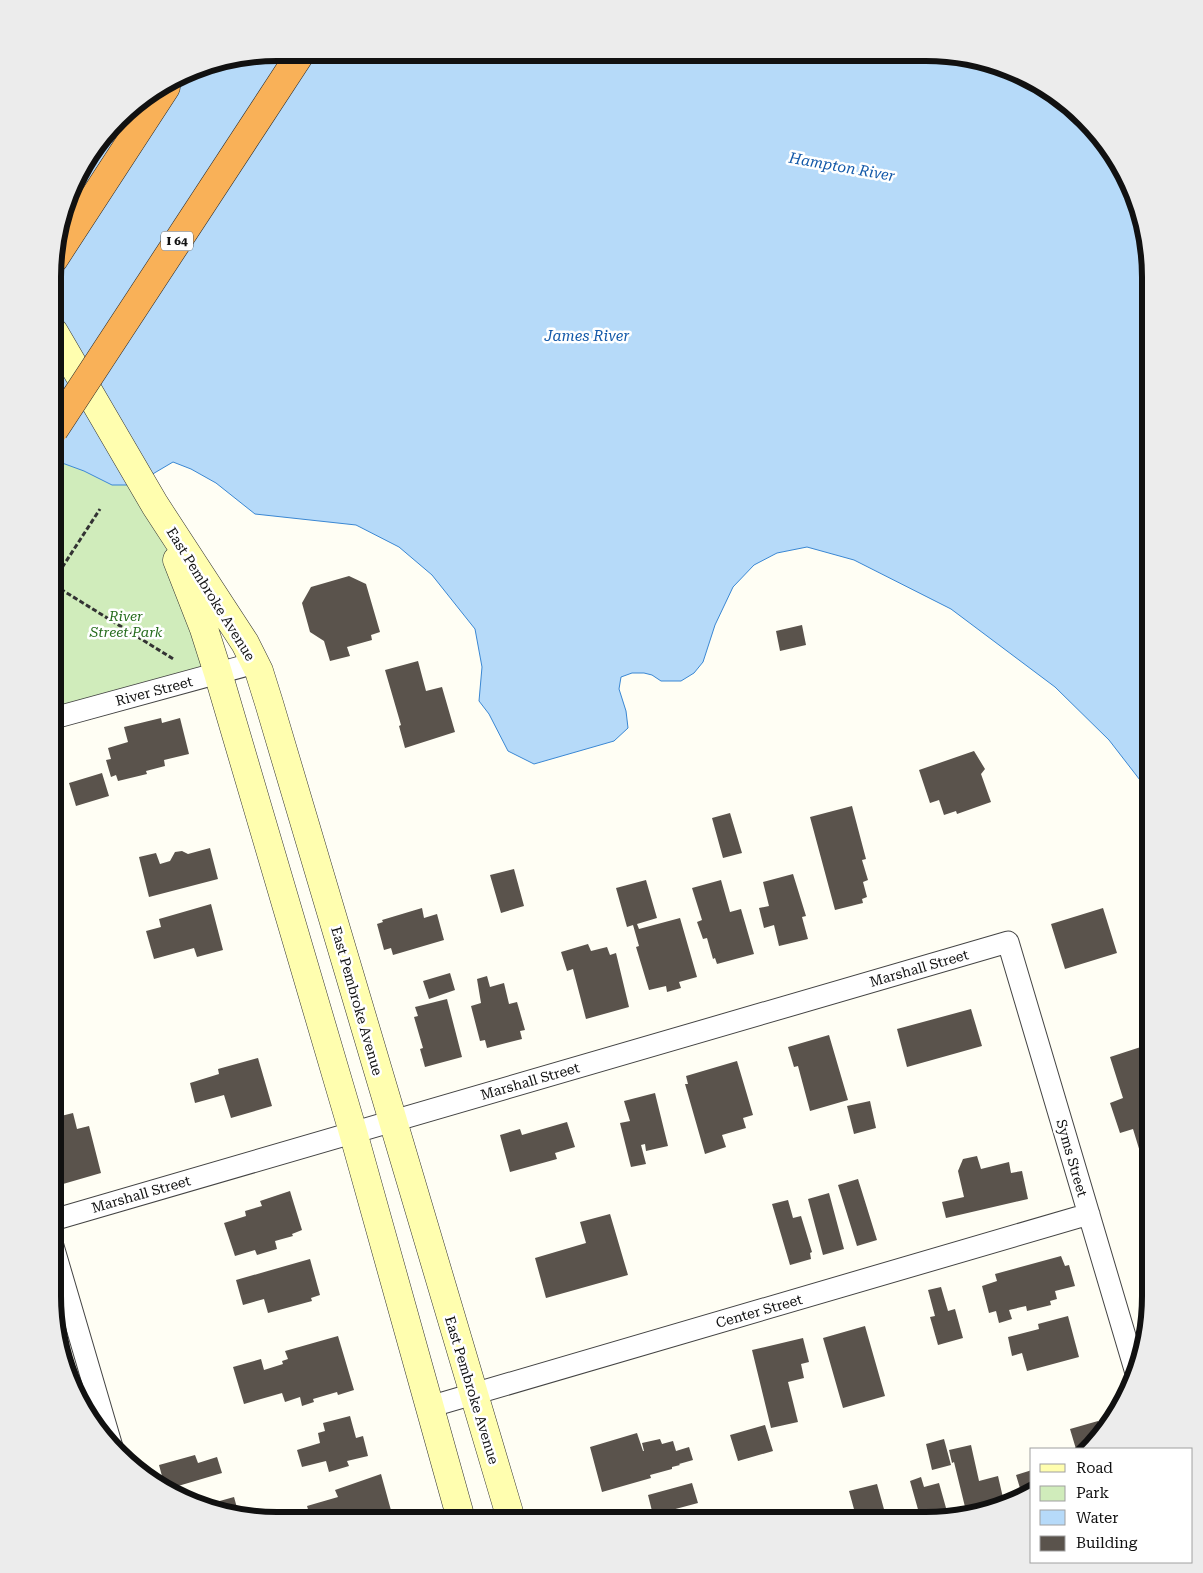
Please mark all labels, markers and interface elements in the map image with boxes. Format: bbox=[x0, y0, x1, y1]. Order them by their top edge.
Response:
water label: Hampton River bbox=[787, 149, 897, 185]
road number: I 64 bbox=[161, 232, 193, 250]
water label: James River bbox=[543, 327, 630, 345]
street label: East Pembroke Avenue bbox=[163, 524, 259, 664]
park label: River Street Park bbox=[89, 608, 163, 640]
street label: River Street bbox=[114, 673, 194, 709]
street label: East Pembroke Avenue bbox=[328, 925, 386, 1078]
street label: Marshall Street bbox=[868, 946, 970, 990]
street label: Marshall Street bbox=[479, 1059, 581, 1103]
street label: Syms Street bbox=[1053, 1117, 1091, 1199]
street label: Marshall Street bbox=[90, 1172, 192, 1216]
street label: Center Street bbox=[714, 1291, 804, 1331]
street label: East Pembroke Avenue bbox=[442, 1314, 502, 1466]
legend bbox=[1030, 1448, 1193, 1563]
text: Road bbox=[1076, 1459, 1113, 1477]
text: Park bbox=[1076, 1484, 1110, 1502]
text: Water bbox=[1076, 1509, 1118, 1527]
text: Building bbox=[1076, 1534, 1138, 1552]

